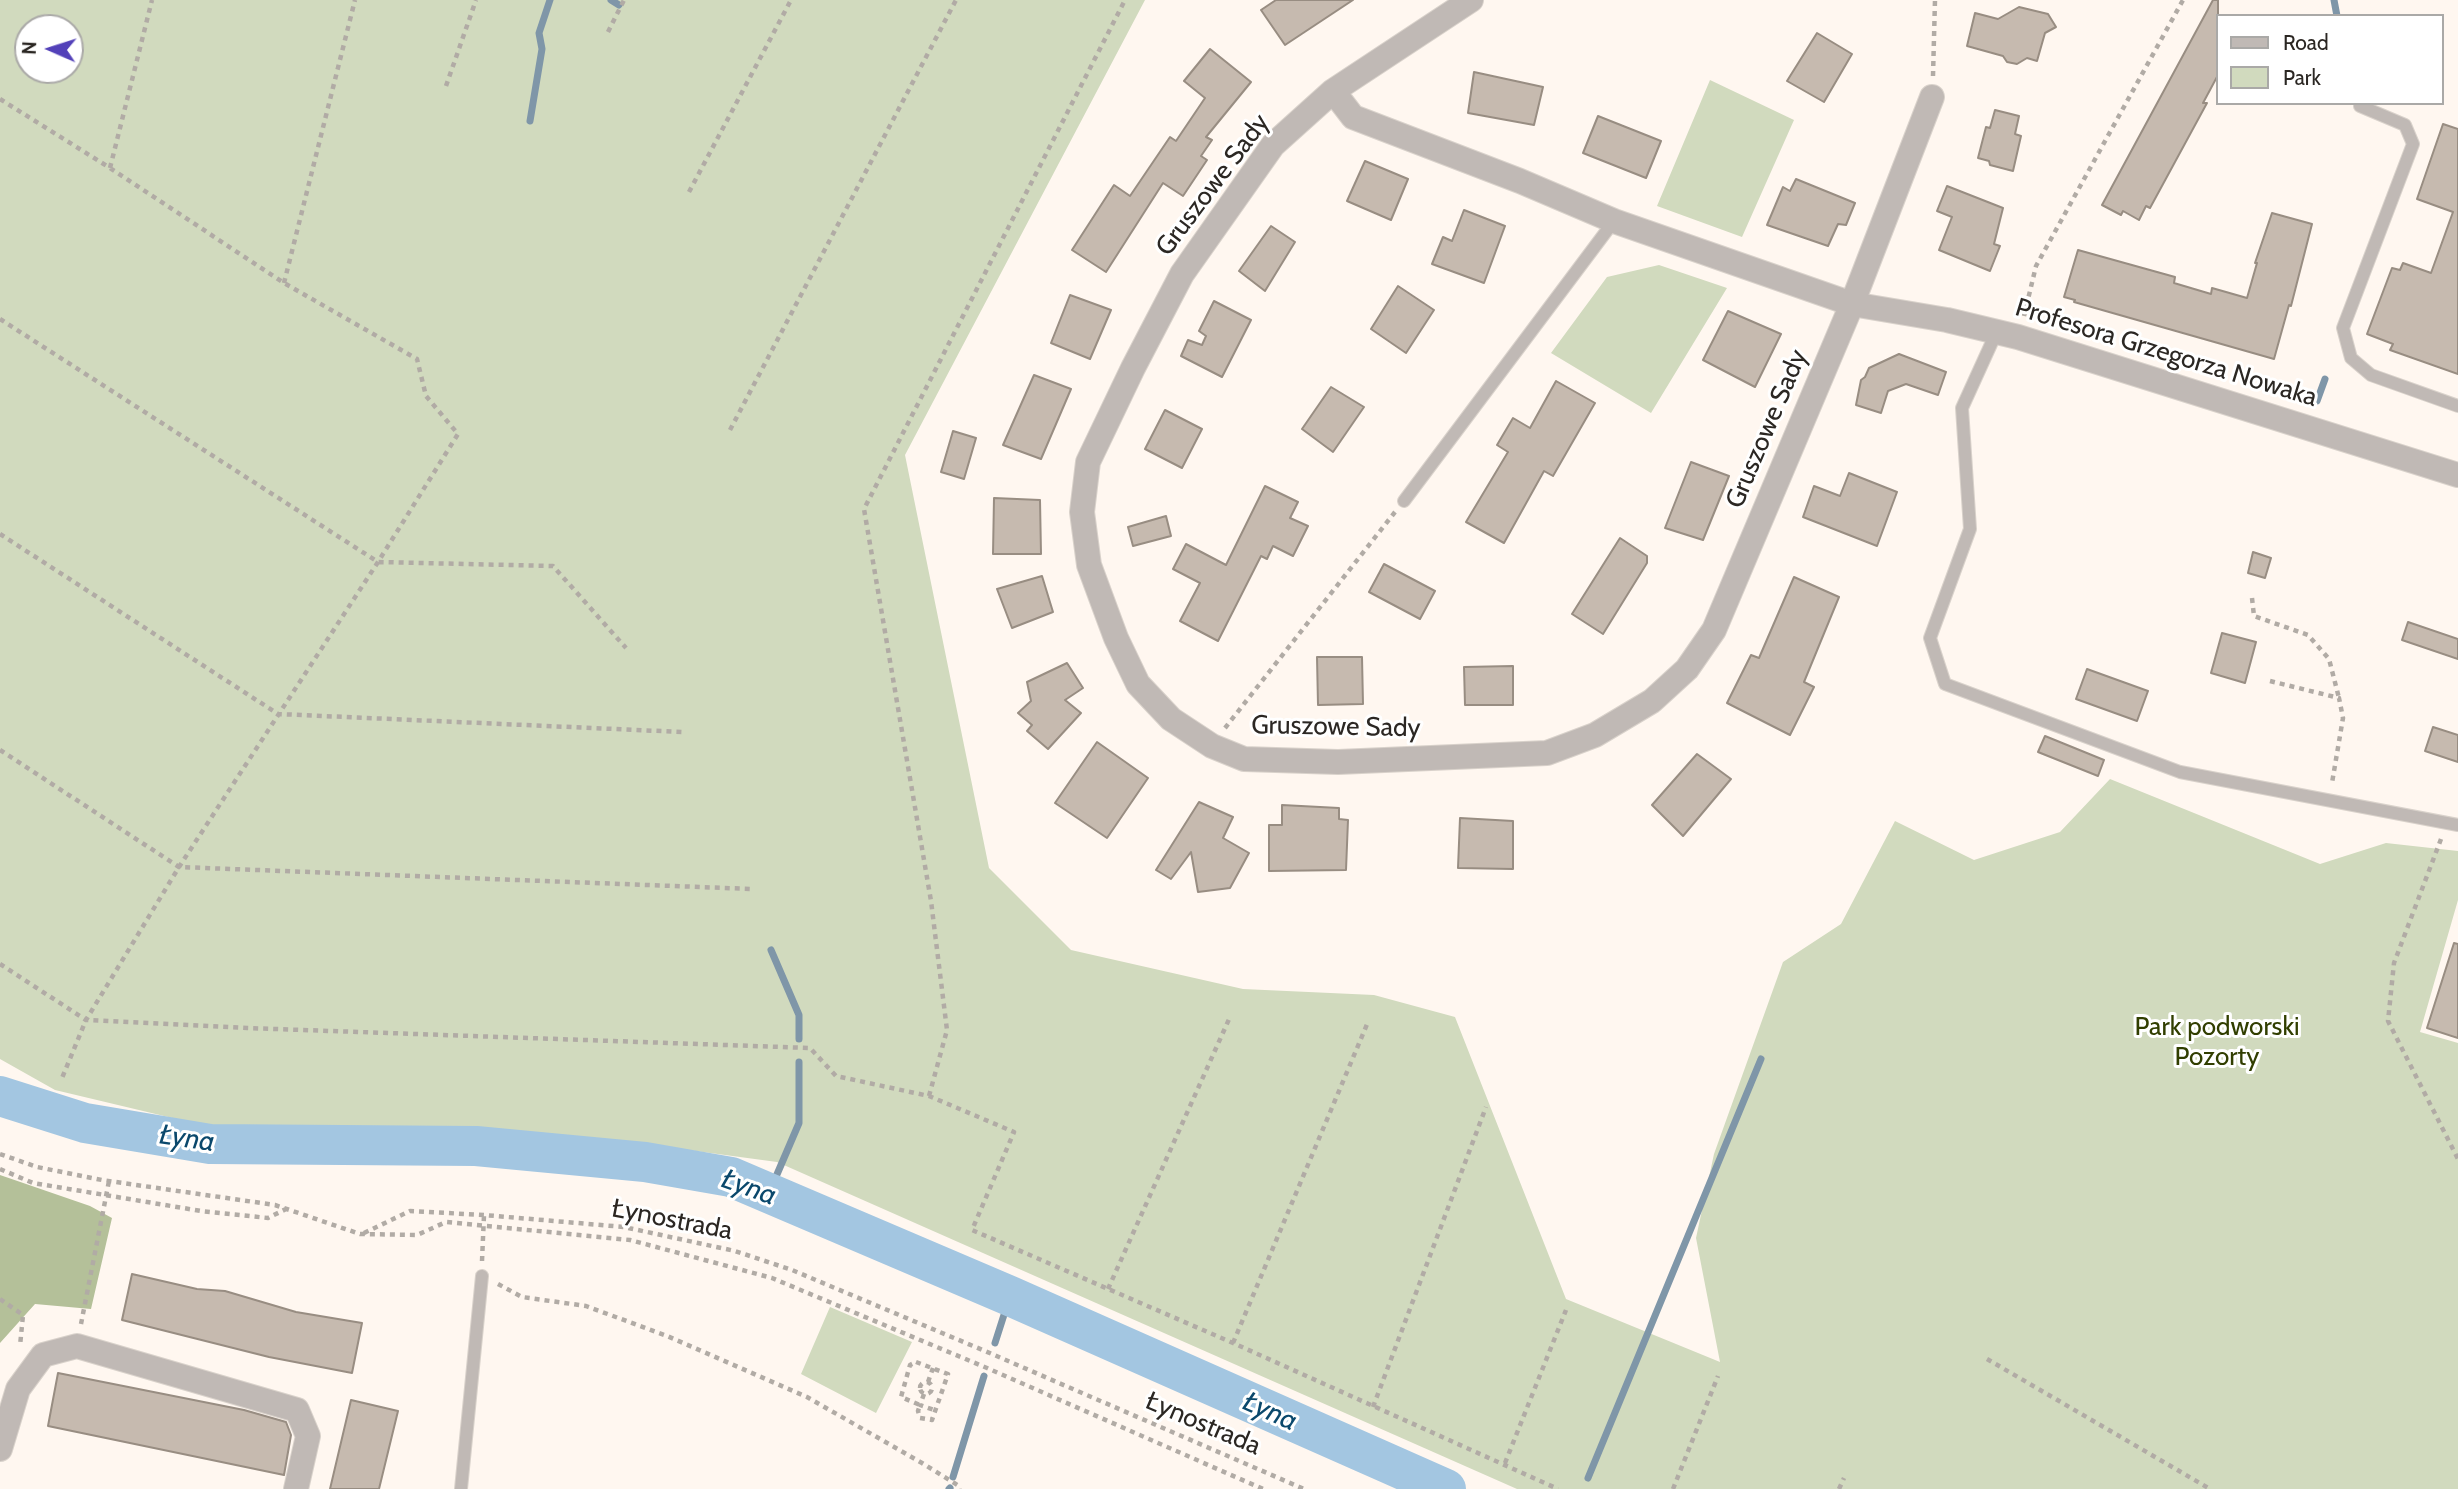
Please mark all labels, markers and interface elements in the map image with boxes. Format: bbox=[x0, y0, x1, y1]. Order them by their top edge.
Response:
north arrow bbox=[14, 14, 84, 84]
legend bbox=[2216, 14, 2444, 105]
text: Road bbox=[2283, 30, 2329, 55]
text: N bbox=[18, 41, 41, 55]
text: Park bbox=[2283, 65, 2321, 90]
street label: Gruszowe Sady bbox=[1150, 108, 1276, 262]
street label: Profesora Grzegorza Nowaka bbox=[2011, 292, 2321, 414]
street label: Gruszowe Sady bbox=[1720, 345, 1814, 513]
street label: Gruszowe Sady bbox=[1251, 710, 1421, 744]
park label: Park podworski Pozorty bbox=[2134, 1011, 2300, 1072]
water label: Łyna bbox=[157, 1119, 217, 1159]
water label: Łyna bbox=[717, 1163, 781, 1213]
street label: Łynostrada bbox=[609, 1193, 735, 1247]
water label: Łyna bbox=[1238, 1385, 1302, 1439]
street label: Łynostrada bbox=[1141, 1386, 1265, 1462]

